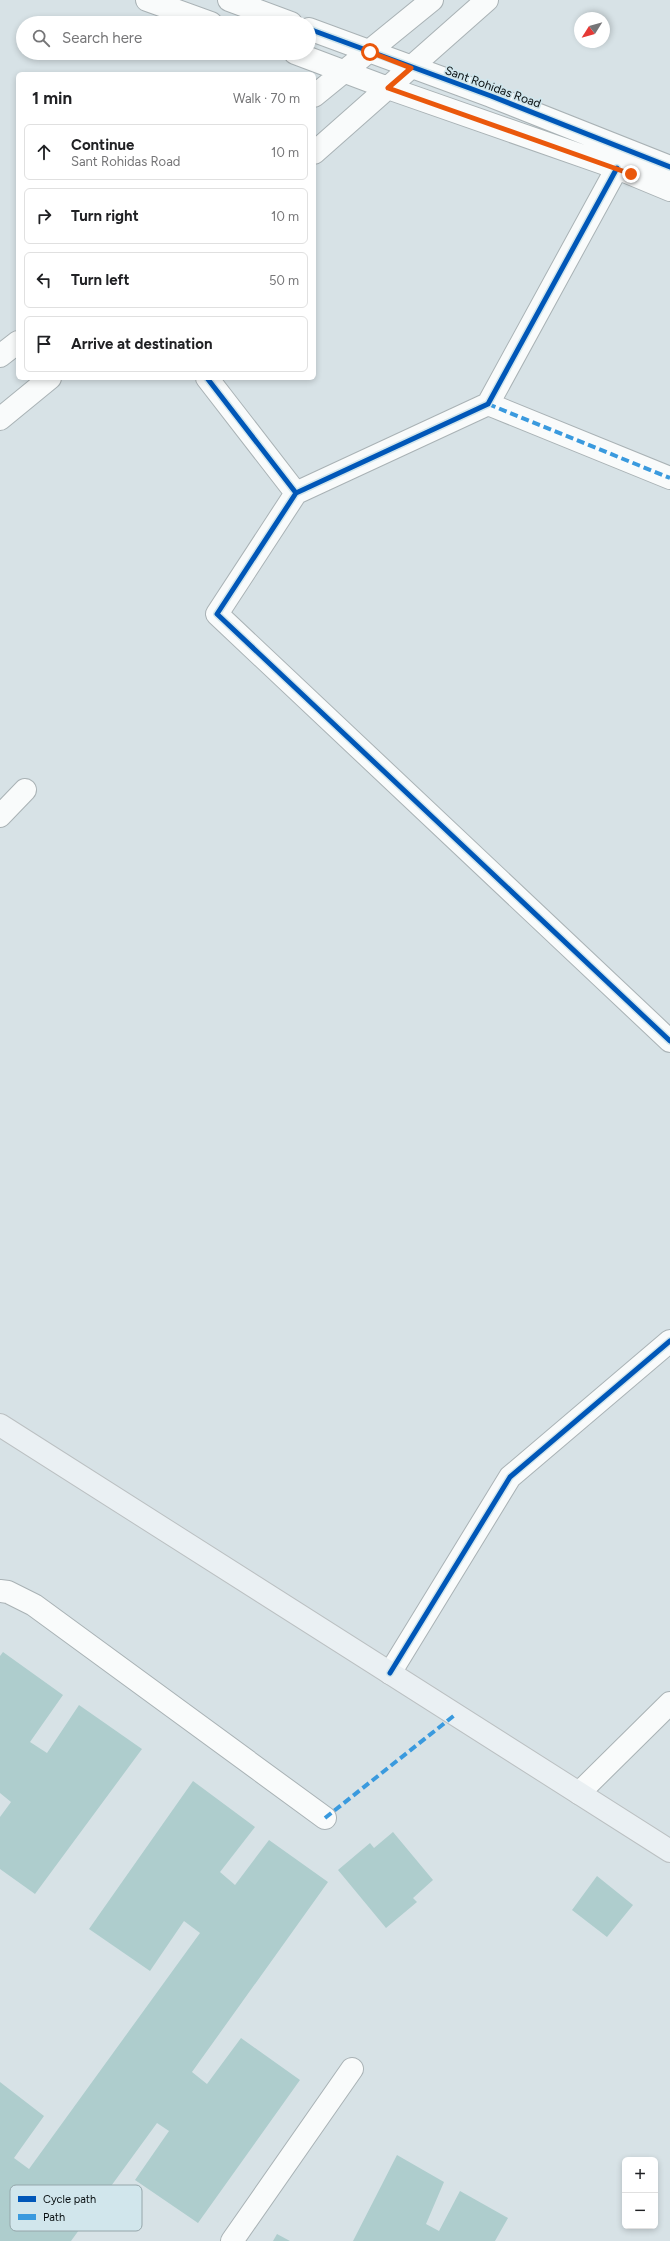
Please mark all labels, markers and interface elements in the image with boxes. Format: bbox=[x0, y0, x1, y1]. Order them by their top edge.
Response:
north arrow bbox=[574, 12, 610, 48]
search box bbox=[16, 16, 316, 60]
icon: search bbox=[30, 27, 52, 49]
text: Search here bbox=[62, 29, 142, 47]
route start bbox=[361, 43, 379, 61]
street label: Sant Rohidas Road bbox=[443, 63, 543, 111]
text: 1 min bbox=[32, 88, 72, 108]
text: Walk · 70 m bbox=[233, 91, 300, 106]
text: Continue bbox=[71, 136, 134, 154]
icon: ahead bbox=[33, 141, 55, 163]
text: 10 m bbox=[271, 145, 299, 160]
text: Sant Rohidas Road bbox=[71, 154, 180, 169]
route end bbox=[622, 165, 640, 183]
icon: right bbox=[33, 205, 55, 227]
text: Turn right bbox=[71, 207, 139, 225]
text: 10 m bbox=[271, 209, 299, 224]
icon: left bbox=[33, 269, 55, 291]
text: Turn left bbox=[71, 271, 129, 289]
text: 50 m bbox=[269, 273, 299, 288]
icon: arrive bbox=[33, 333, 55, 355]
text: Arrive at destination bbox=[71, 335, 212, 353]
map controls bbox=[622, 2157, 658, 2229]
button: + bbox=[622, 2157, 658, 2193]
legend bbox=[10, 2185, 142, 2231]
text: Cycle path bbox=[43, 2193, 96, 2206]
button: − bbox=[622, 2193, 658, 2229]
text: Path bbox=[43, 2211, 65, 2224]

